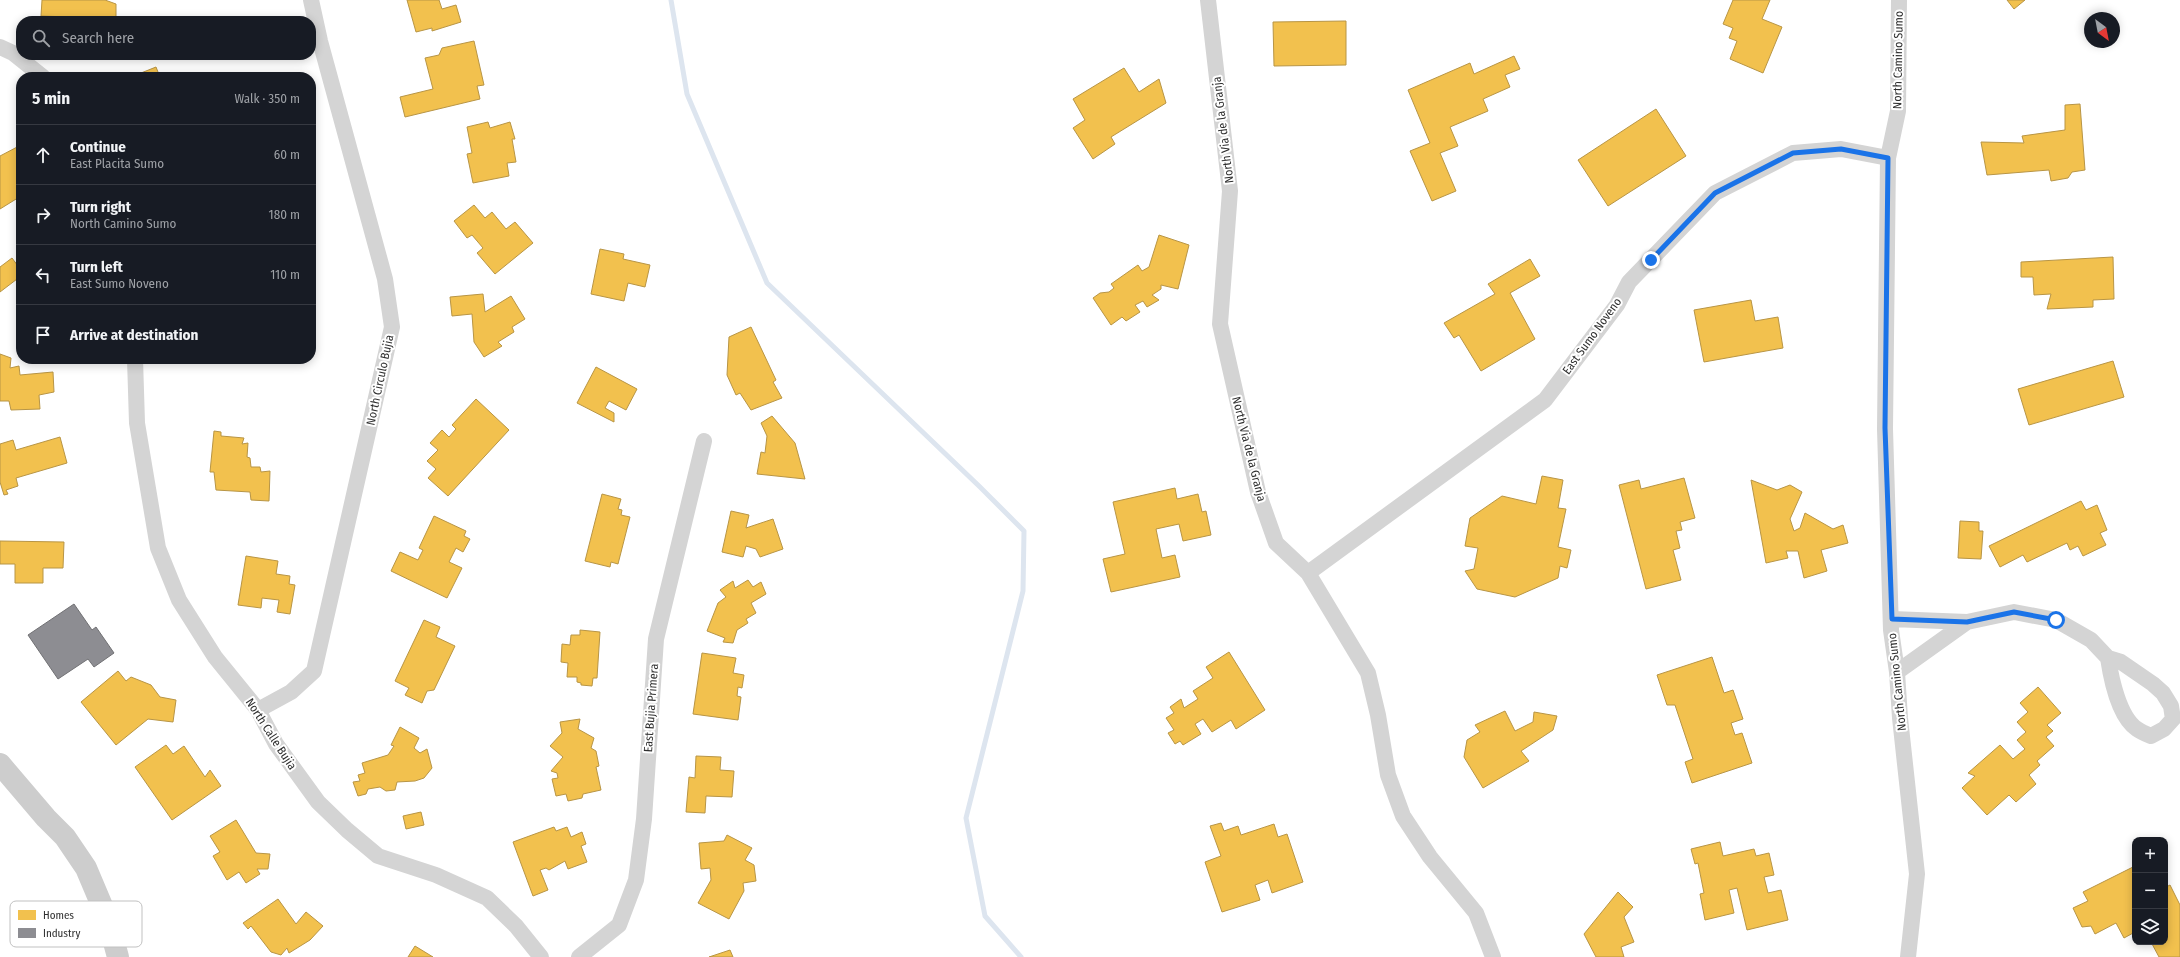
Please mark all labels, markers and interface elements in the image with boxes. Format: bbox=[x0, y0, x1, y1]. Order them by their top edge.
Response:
street label: North Camino Sumo bbox=[1890, 11, 1906, 109]
north arrow bbox=[2084, 12, 2120, 48]
search box bbox=[16, 16, 316, 60]
icon: search bbox=[30, 27, 52, 49]
text: Search here bbox=[62, 29, 134, 47]
street label: North Via de la Granja bbox=[1209, 76, 1236, 184]
text: 5 min bbox=[32, 88, 70, 109]
text: Walk · 350 m bbox=[234, 91, 300, 106]
text: Continue bbox=[70, 138, 126, 156]
icon: ahead bbox=[32, 144, 54, 166]
text: 60 m bbox=[274, 147, 300, 162]
text: East Placita Sumo bbox=[70, 156, 164, 171]
text: Turn right bbox=[70, 198, 131, 216]
icon: right bbox=[32, 204, 54, 226]
text: 180 m bbox=[269, 207, 300, 222]
text: North Camino Sumo bbox=[70, 216, 176, 231]
route end bbox=[1642, 251, 1660, 269]
text: Turn left bbox=[70, 258, 123, 276]
icon: left bbox=[32, 264, 54, 286]
text: 110 m bbox=[270, 267, 300, 282]
text: East Sumo Noveno bbox=[70, 276, 169, 291]
street label: East Sumo Noveno bbox=[1560, 295, 1624, 377]
icon: arrive bbox=[32, 324, 54, 346]
text: Arrive at destination bbox=[70, 326, 198, 344]
street label: North Circulo Bujia bbox=[364, 333, 396, 427]
street label: North Via de la Granja bbox=[1229, 395, 1269, 503]
route start bbox=[2047, 611, 2065, 629]
street label: North Camino Sumo bbox=[1885, 632, 1909, 732]
street label: East Bujia Primera bbox=[641, 663, 661, 753]
street label: North Calle Bujia bbox=[243, 696, 299, 772]
map controls bbox=[2132, 837, 2168, 945]
button: + bbox=[2132, 837, 2168, 873]
button: − bbox=[2132, 873, 2168, 909]
legend bbox=[10, 901, 142, 947]
text: Homes bbox=[43, 909, 74, 922]
button: layers bbox=[2132, 909, 2168, 945]
text: Industry bbox=[43, 927, 80, 940]

